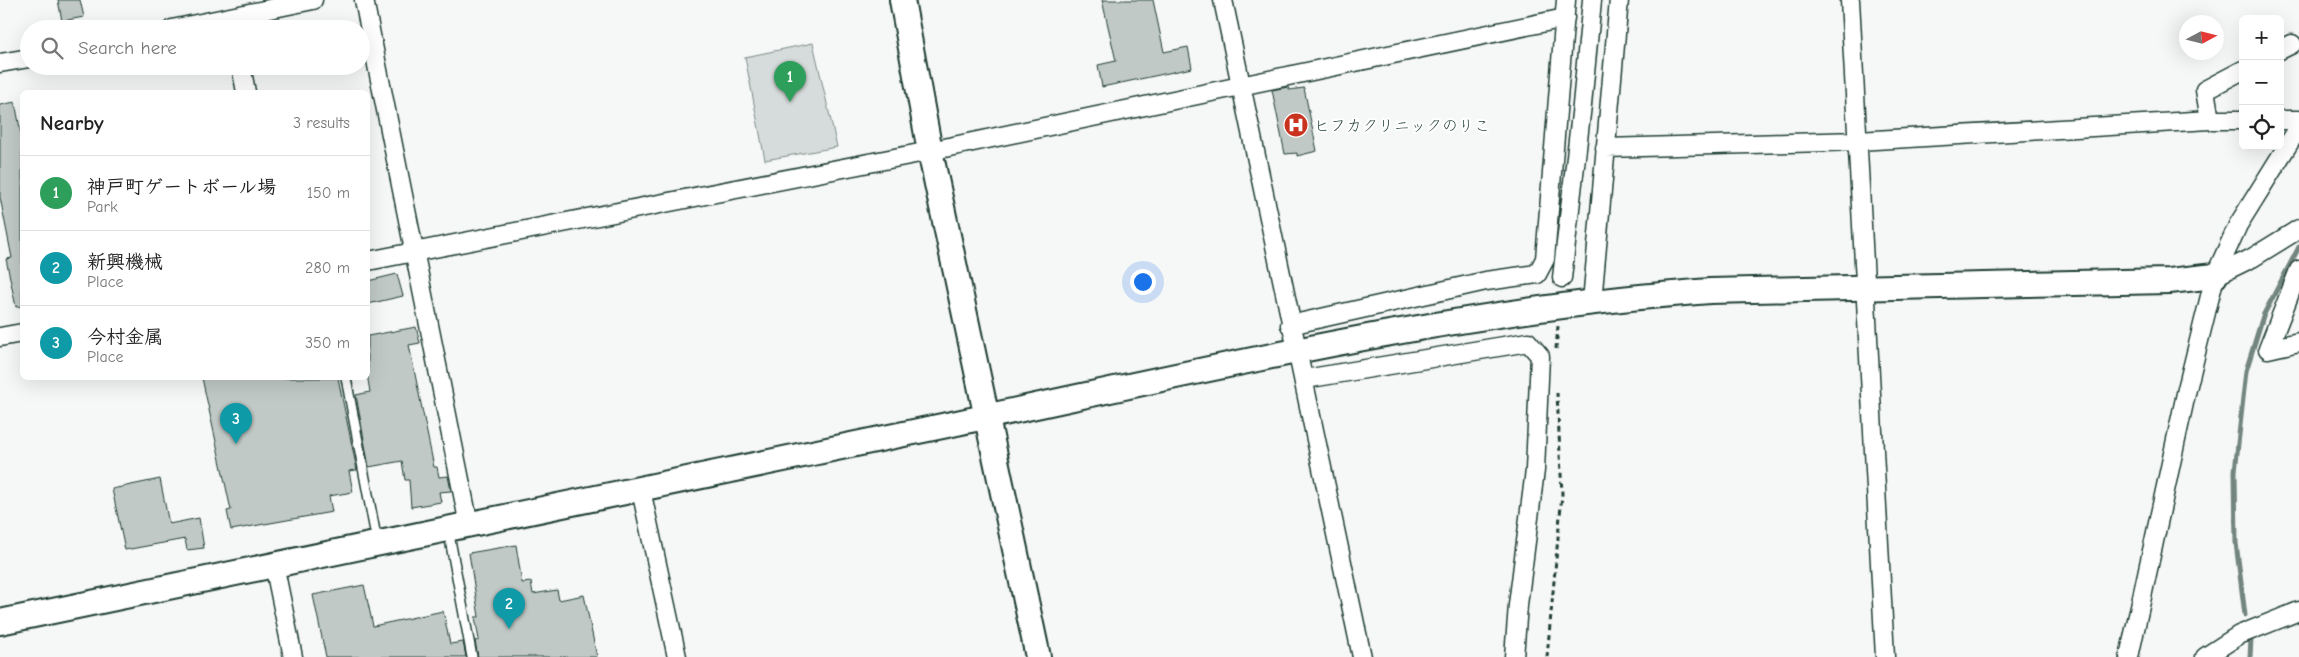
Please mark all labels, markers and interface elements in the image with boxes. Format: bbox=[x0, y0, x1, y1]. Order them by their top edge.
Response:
north arrow bbox=[2179, 15, 2224, 60]
map controls bbox=[2239, 15, 2284, 150]
button: + bbox=[2239, 15, 2284, 60]
search box bbox=[20, 20, 370, 75]
icon: search bbox=[38, 34, 66, 62]
text: Search here bbox=[78, 37, 177, 59]
button: − bbox=[2239, 60, 2284, 105]
pin: 1 bbox=[774, 61, 806, 102]
button: locate bbox=[2239, 105, 2284, 150]
text: Nearby bbox=[40, 111, 104, 135]
hospital icon: ヒフカクリニックのりこ bbox=[1283, 112, 1309, 138]
text: 3 results bbox=[293, 114, 350, 132]
place label: ヒフカクリニックのりこ bbox=[1314, 117, 1490, 135]
text: 神戸町ゲートボール場 bbox=[87, 176, 276, 198]
text: 1 bbox=[53, 184, 59, 202]
text: 150 m bbox=[307, 184, 350, 202]
text: Park bbox=[87, 198, 118, 216]
text: 新興機械 bbox=[87, 251, 163, 273]
text: 2 bbox=[52, 259, 60, 277]
text: 280 m bbox=[305, 259, 350, 277]
your location bbox=[1130, 269, 1156, 295]
text: Place bbox=[87, 273, 123, 291]
text: 今村金属 bbox=[87, 326, 163, 348]
text: 3 bbox=[52, 334, 60, 352]
text: 350 m bbox=[305, 334, 350, 352]
text: Place bbox=[87, 348, 123, 366]
pin: 3 bbox=[220, 403, 252, 444]
pin: 2 bbox=[493, 588, 525, 629]

